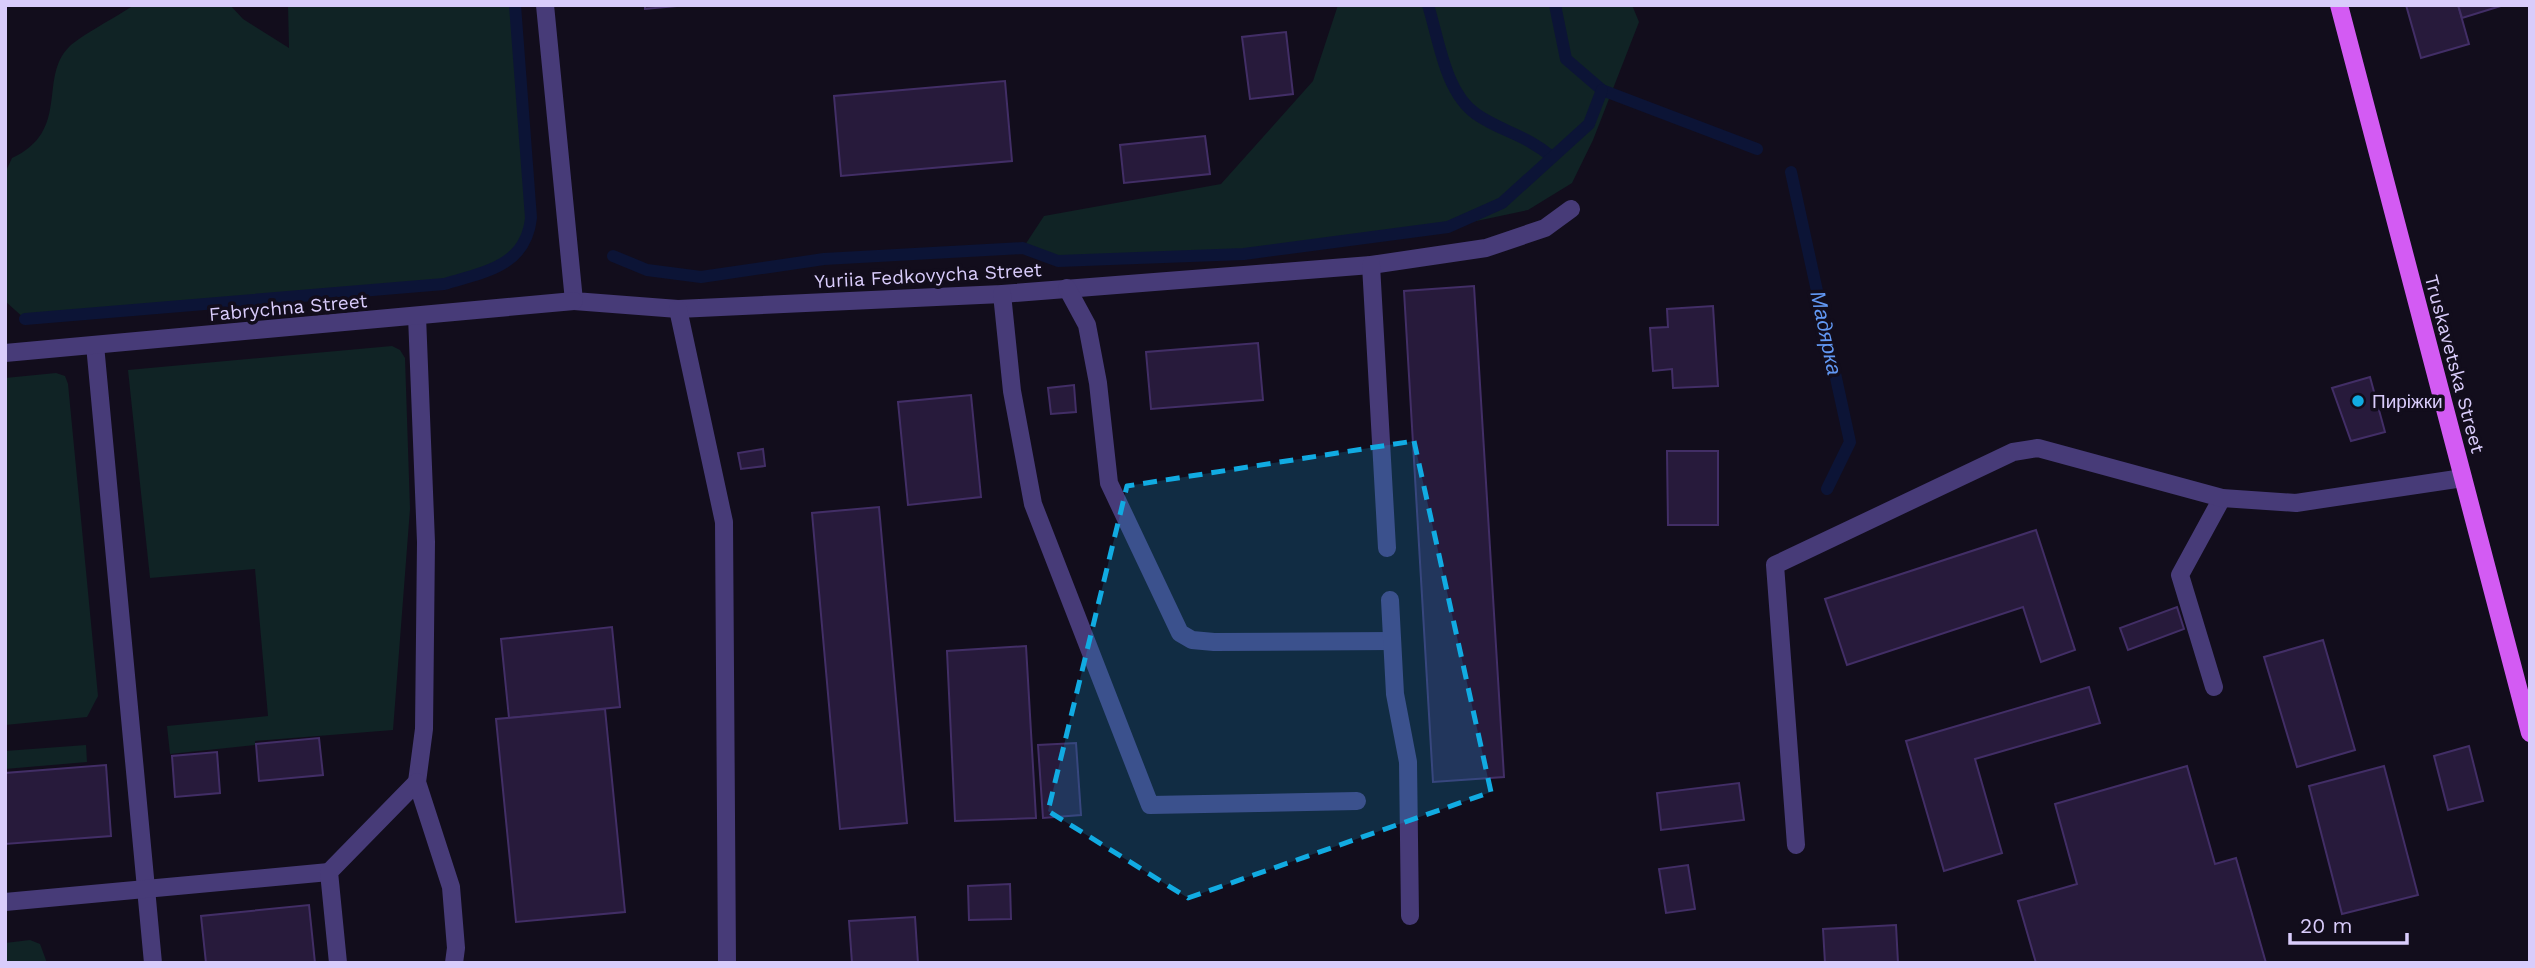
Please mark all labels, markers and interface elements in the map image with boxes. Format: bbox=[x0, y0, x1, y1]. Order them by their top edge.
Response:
street label: Yuriia Fedkovycha Street bbox=[814, 258, 1042, 293]
street label: Truskavetska Street bbox=[2420, 272, 2489, 456]
water label: Мадярка bbox=[1805, 288, 1848, 377]
street label: Fabrychna Street bbox=[208, 289, 368, 326]
place label: Пиріжки bbox=[2372, 390, 2443, 413]
marker: Пиріжки bbox=[2350, 393, 2366, 409]
scale bar bbox=[2290, 902, 2407, 946]
text: 20 m bbox=[2300, 913, 2352, 938]

